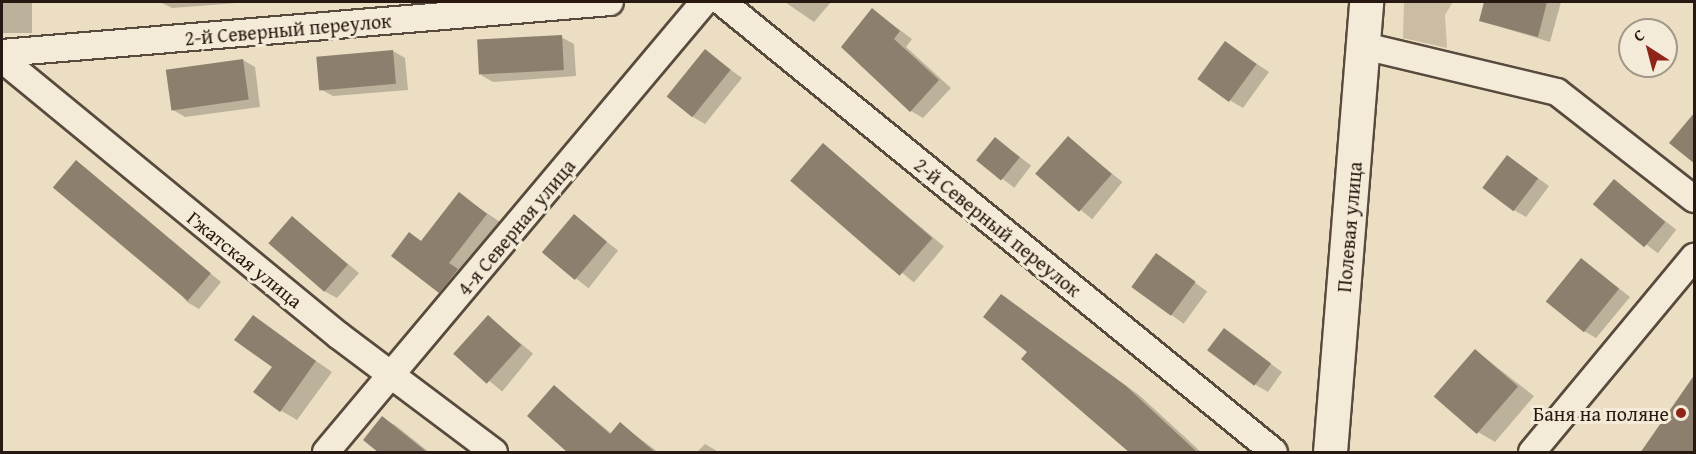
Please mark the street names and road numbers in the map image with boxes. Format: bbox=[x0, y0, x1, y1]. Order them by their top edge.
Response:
street label: 2-й Северный переулок bbox=[184, 8, 392, 50]
street label: 2-й Северный переулок bbox=[910, 152, 1086, 302]
street label: 4-я Северная улица bbox=[452, 154, 580, 300]
street label: Полевая улица bbox=[1331, 161, 1367, 293]
street label: Гжатская улица bbox=[183, 205, 307, 313]

